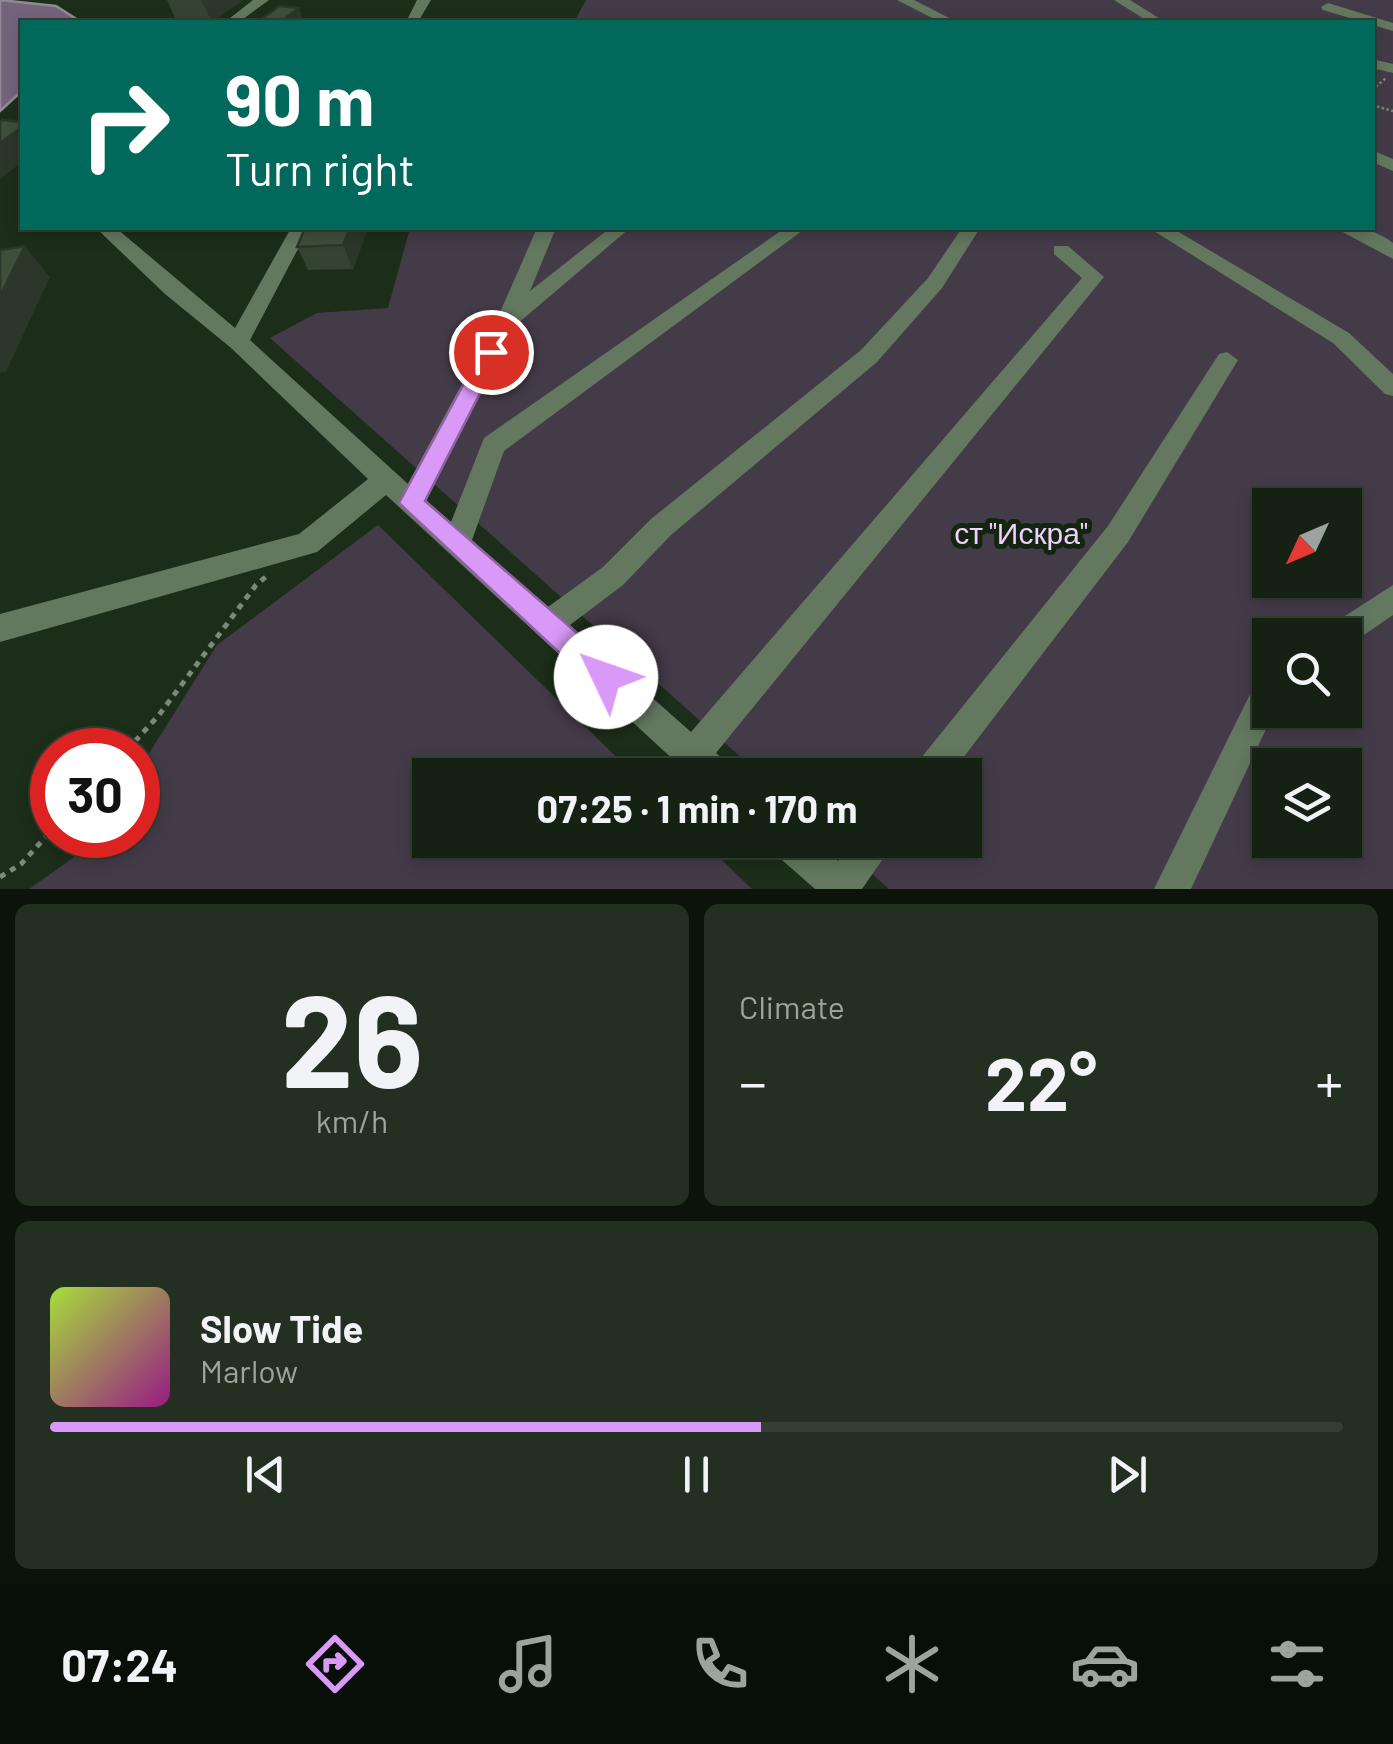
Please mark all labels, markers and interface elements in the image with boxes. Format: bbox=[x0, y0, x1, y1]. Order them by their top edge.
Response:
text: 90 m bbox=[225, 56, 375, 140]
icon: right bbox=[60, 60, 190, 190]
text: Turn right bbox=[225, 141, 415, 195]
pin bbox=[449, 310, 534, 395]
icon: arrive bbox=[464, 325, 519, 380]
north arrow bbox=[1252, 488, 1362, 598]
map controls bbox=[1252, 488, 1362, 858]
park label: ст "Искра" bbox=[954, 514, 1088, 550]
button: search bbox=[1252, 618, 1362, 728]
position arrow bbox=[554, 625, 658, 729]
speed limit sign: 30 bbox=[30, 728, 160, 858]
button: layers bbox=[1252, 748, 1362, 858]
text: 07:25 · 1 min · 170 m bbox=[537, 785, 857, 831]
text: 26 bbox=[281, 958, 423, 1114]
text: Climate bbox=[739, 987, 845, 1025]
text: 22° bbox=[985, 1036, 1097, 1126]
text: − bbox=[739, 1048, 767, 1114]
text: + bbox=[1315, 1048, 1343, 1114]
text: km/h bbox=[316, 1101, 388, 1139]
text: Slow Tide bbox=[200, 1305, 363, 1351]
text: Marlow bbox=[200, 1351, 298, 1389]
icon: previous bbox=[238, 1447, 293, 1502]
icon: pause bbox=[669, 1447, 724, 1502]
icon: next bbox=[1100, 1447, 1155, 1502]
icon: directions bbox=[300, 1629, 370, 1699]
icon: music bbox=[493, 1629, 563, 1699]
icon: phone bbox=[685, 1629, 755, 1699]
icon: climate bbox=[877, 1629, 947, 1699]
icon: car bbox=[1070, 1629, 1140, 1699]
icon: filters bbox=[1262, 1629, 1332, 1699]
text: 07:24 bbox=[61, 1637, 178, 1691]

